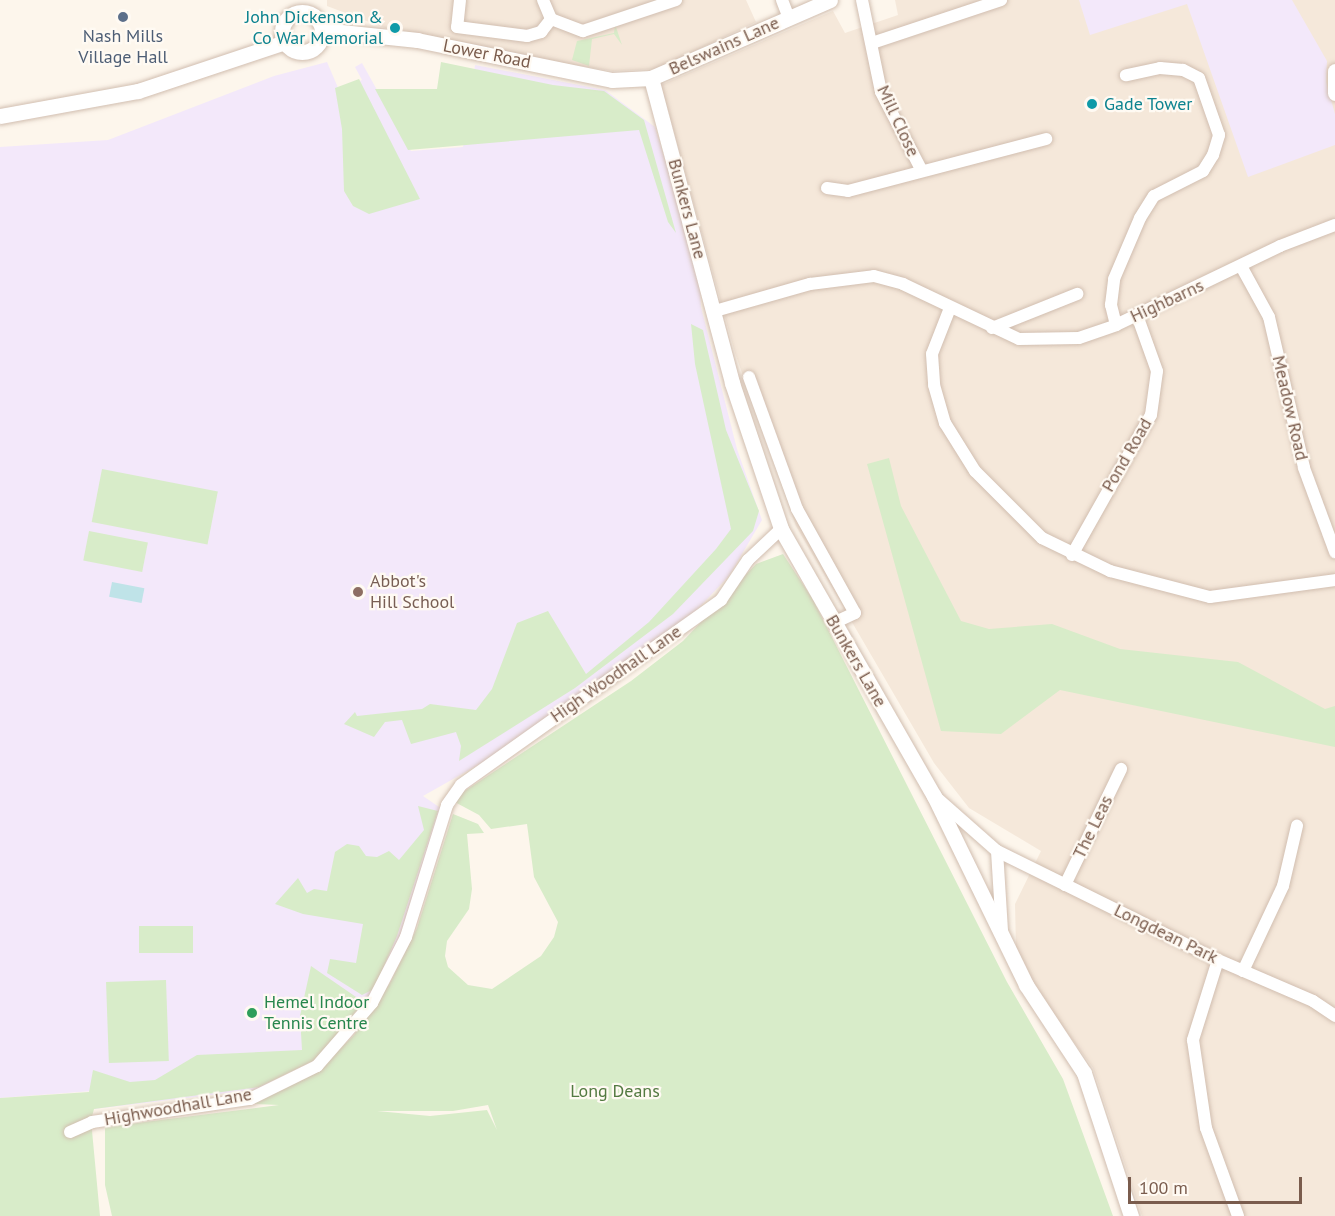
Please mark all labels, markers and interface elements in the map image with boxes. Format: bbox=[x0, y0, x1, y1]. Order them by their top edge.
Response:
place label: John Dickenson & Co War Memorial bbox=[245, 7, 383, 50]
marker: Nash Mills Village Hall bbox=[116, 10, 130, 24]
street label: Belswains Lane bbox=[665, 12, 783, 80]
marker: John Dickenson & Co War Memorial bbox=[388, 21, 402, 35]
place label: Nash Mills Village Hall bbox=[78, 26, 168, 68]
street label: Lower Road bbox=[441, 35, 533, 73]
street label: Mill Close bbox=[872, 82, 924, 160]
place label: Gade Tower bbox=[1104, 93, 1193, 115]
marker: Gade Tower bbox=[1085, 97, 1099, 111]
street label: Bunkers Lane bbox=[663, 156, 711, 262]
street label: Highbarns bbox=[1127, 275, 1207, 327]
street label: Meadow Road bbox=[1267, 353, 1313, 463]
street label: Pond Road bbox=[1097, 414, 1157, 496]
place label: Abbot's Hill School bbox=[370, 571, 454, 614]
marker: Abbot's Hill School bbox=[351, 585, 365, 599]
street label: Bunkers Lane bbox=[821, 611, 891, 711]
street label: High Woodhall Lane bbox=[546, 621, 686, 727]
street label: The Leas bbox=[1068, 792, 1118, 862]
street label: Longdean Park bbox=[1111, 900, 1221, 968]
place label: Hemel Indoor Tennis Centre bbox=[264, 992, 369, 1034]
marker: Hemel Indoor Tennis Centre bbox=[245, 1006, 259, 1020]
park label: Long Deans bbox=[570, 1080, 660, 1102]
street label: Highwoodhall Lane bbox=[103, 1083, 253, 1131]
scale bar bbox=[1131, 1165, 1305, 1203]
text: 100 m bbox=[1139, 1176, 1188, 1199]

